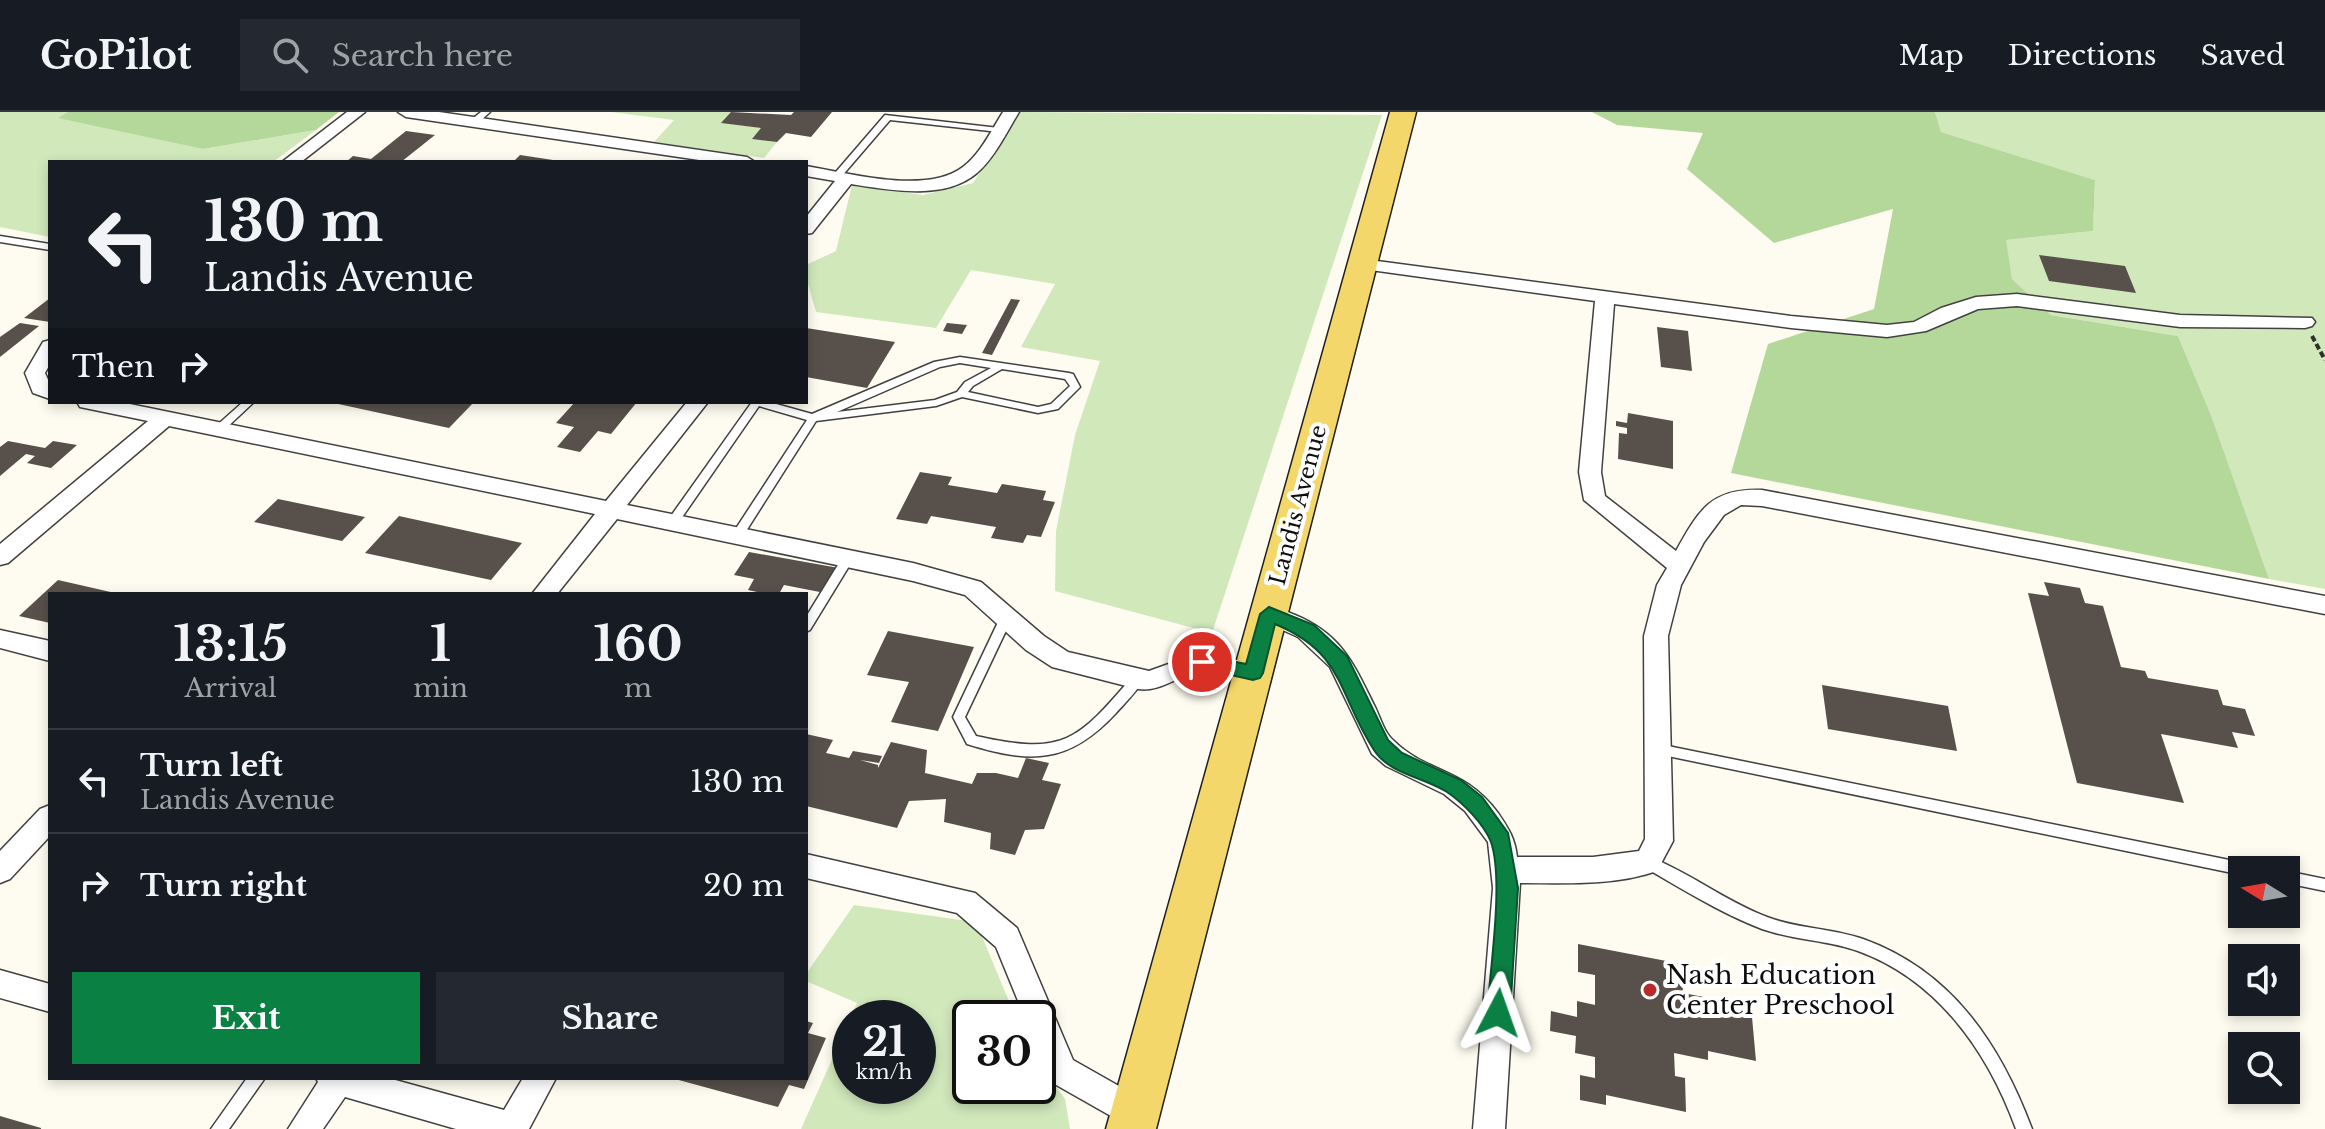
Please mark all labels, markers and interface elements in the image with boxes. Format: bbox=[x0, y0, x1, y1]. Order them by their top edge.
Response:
search box bbox=[240, 19, 800, 91]
text: GoPilot bbox=[40, 32, 192, 79]
icon: search bbox=[268, 33, 312, 77]
text: Search here bbox=[332, 37, 513, 74]
text: Map bbox=[1899, 38, 1964, 73]
text: Directions bbox=[2008, 38, 2157, 73]
text: Saved bbox=[2201, 38, 2285, 73]
text: 130 m bbox=[204, 187, 383, 256]
icon: left bbox=[72, 192, 176, 296]
text: Landis Avenue bbox=[204, 256, 474, 301]
icon: right bbox=[171, 344, 215, 388]
text: Then bbox=[72, 348, 155, 385]
street label: Landis Avenue bbox=[1264, 422, 1332, 588]
text: 13:15 bbox=[173, 614, 288, 674]
text: 1 bbox=[430, 614, 451, 674]
text: 160 bbox=[593, 614, 683, 674]
pin bbox=[1168, 628, 1236, 696]
icon: arrive bbox=[1180, 640, 1224, 684]
text: Arrival bbox=[185, 672, 277, 704]
text: min bbox=[413, 672, 468, 704]
text: m bbox=[624, 672, 652, 704]
text: Turn left bbox=[140, 747, 283, 784]
icon: left bbox=[72, 759, 116, 803]
text: 130 m bbox=[690, 763, 784, 800]
text: Landis Avenue bbox=[140, 784, 335, 816]
north arrow bbox=[2228, 856, 2300, 928]
map controls bbox=[2228, 856, 2300, 1104]
icon: right bbox=[72, 863, 116, 907]
text: Turn right bbox=[140, 867, 307, 904]
text: 20 m bbox=[703, 867, 784, 904]
button: sound bbox=[2228, 944, 2300, 1016]
place label: Nash Education Center Preschool bbox=[1666, 959, 1895, 1021]
position arrow bbox=[1456, 971, 1540, 1055]
button: Exit bbox=[72, 972, 420, 1064]
button: Share bbox=[436, 972, 784, 1064]
marker: Nash Education Center Preschool bbox=[1641, 981, 1659, 999]
speed limit sign: 30 bbox=[952, 1000, 1056, 1104]
text: 21 bbox=[862, 1017, 906, 1067]
button: search bbox=[2228, 1032, 2300, 1104]
text: km/h bbox=[856, 1060, 912, 1084]

